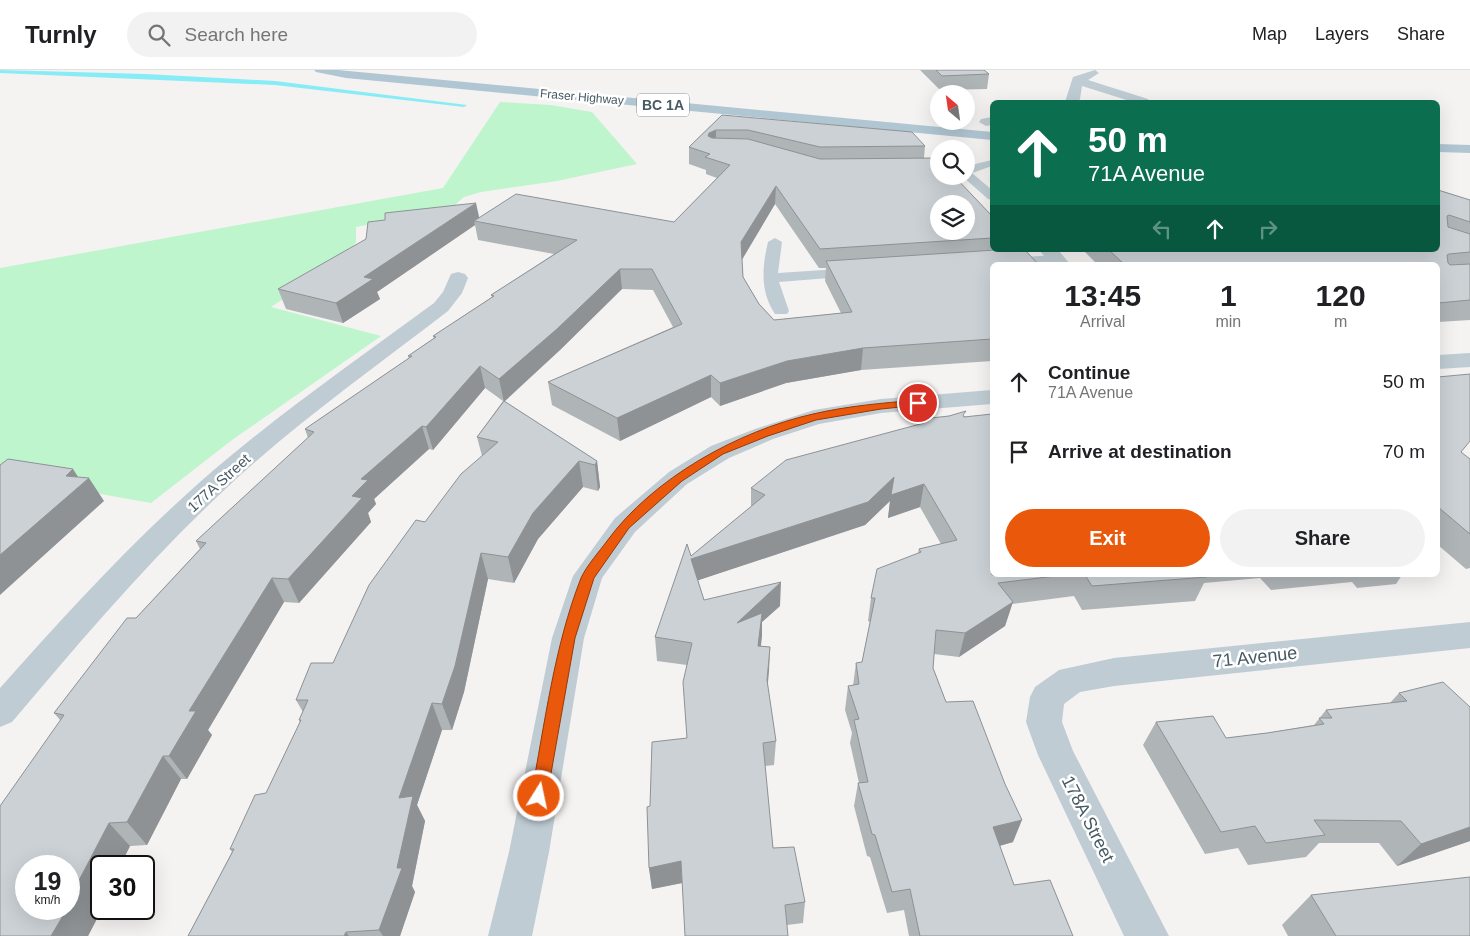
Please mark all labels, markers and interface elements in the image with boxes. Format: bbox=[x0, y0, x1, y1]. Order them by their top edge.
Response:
search box bbox=[127, 12, 477, 57]
text: Turnly bbox=[25, 21, 97, 48]
icon: search bbox=[145, 21, 173, 49]
text: Search here bbox=[185, 24, 288, 45]
text: Map bbox=[1252, 24, 1287, 44]
text: Layers bbox=[1315, 24, 1369, 44]
text: Share bbox=[1397, 24, 1445, 44]
north arrow bbox=[930, 85, 975, 130]
map controls bbox=[930, 85, 975, 240]
street label: Fraser Highway bbox=[540, 86, 624, 108]
road number: BC 1A bbox=[637, 94, 689, 116]
icon: ahead bbox=[1005, 120, 1070, 185]
text: 50 m bbox=[1088, 120, 1168, 159]
button: search bbox=[930, 140, 975, 185]
text: 71A Avenue bbox=[1088, 161, 1205, 186]
button: layers bbox=[930, 195, 975, 240]
icon: left bbox=[1148, 215, 1176, 243]
icon: ahead bbox=[1201, 215, 1229, 243]
icon: right bbox=[1254, 215, 1282, 243]
text: 13:45 bbox=[1064, 279, 1141, 312]
text: 1 bbox=[1220, 279, 1237, 312]
text: 120 bbox=[1316, 279, 1366, 312]
text: Arrival bbox=[1080, 313, 1125, 330]
text: min bbox=[1215, 313, 1241, 330]
text: m bbox=[1334, 313, 1347, 330]
text: Continue bbox=[1048, 362, 1130, 383]
icon: ahead bbox=[1005, 368, 1033, 396]
text: 50 m bbox=[1383, 371, 1425, 392]
pin bbox=[897, 382, 939, 424]
text: 71A Avenue bbox=[1048, 384, 1133, 401]
icon: arrive bbox=[904, 389, 932, 417]
icon: arrive bbox=[1005, 438, 1033, 466]
text: Arrive at destination bbox=[1048, 441, 1232, 462]
text: 70 m bbox=[1383, 441, 1425, 462]
street label: 177A Street bbox=[184, 450, 254, 515]
button: Exit bbox=[1005, 509, 1210, 567]
button: Share bbox=[1220, 509, 1425, 567]
street label: 71 Avenue bbox=[1212, 643, 1298, 671]
position arrow bbox=[512, 769, 564, 821]
street label: 178A Street bbox=[1058, 773, 1118, 865]
speed limit sign: 30 bbox=[90, 855, 155, 920]
text: 19 bbox=[34, 867, 61, 895]
text: km/h bbox=[34, 893, 61, 907]

